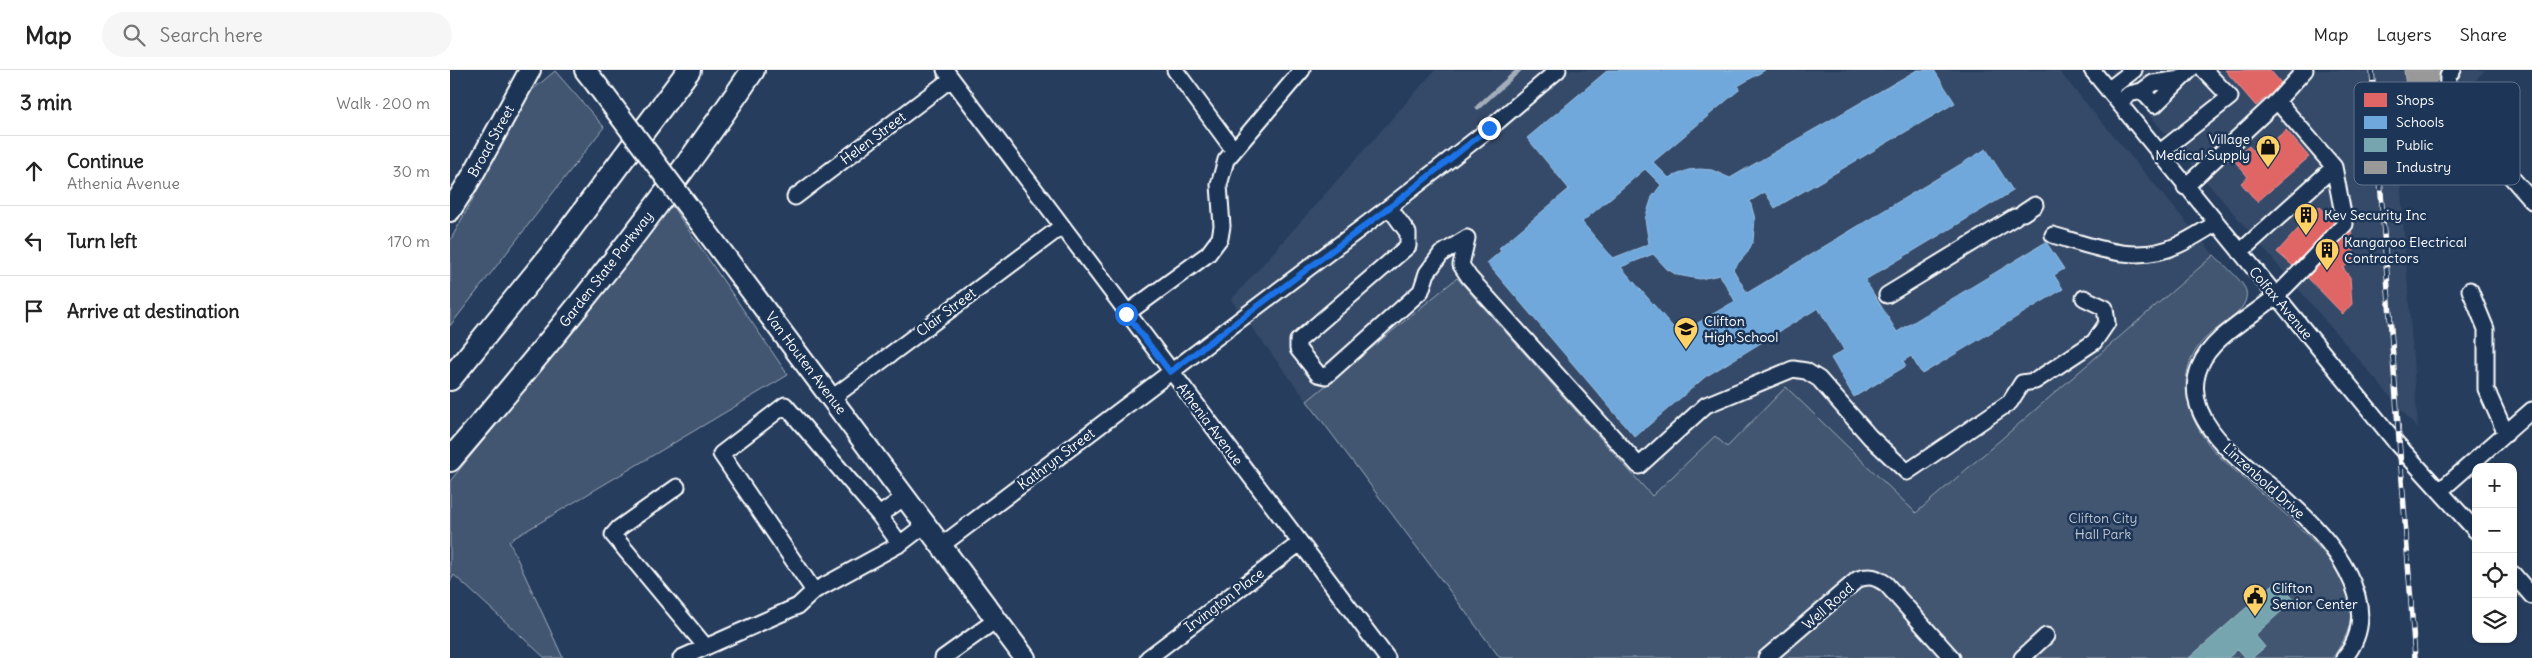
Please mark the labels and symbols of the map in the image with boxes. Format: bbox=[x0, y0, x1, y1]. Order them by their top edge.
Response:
legend bbox=[2354, 82, 2520, 185]
text: Shops bbox=[2396, 91, 2434, 109]
street label: Broad Street bbox=[464, 102, 518, 180]
street label: Helen Street bbox=[837, 107, 909, 168]
text: Schools bbox=[2396, 113, 2444, 131]
route end bbox=[1478, 117, 1501, 140]
place label: Village Medical Supply bbox=[2155, 130, 2250, 164]
shop icon: Village Medical Supply bbox=[2255, 134, 2281, 168]
text: Public bbox=[2396, 136, 2434, 154]
text: Industry bbox=[2396, 158, 2451, 176]
building icon: Kev Security Inc bbox=[2293, 202, 2319, 236]
place label: Kev Security Inc bbox=[2324, 206, 2427, 224]
street label: Garden State Parkway bbox=[555, 207, 657, 331]
place label: Kangaroo Electrical Contractors bbox=[2344, 233, 2467, 267]
building icon: Kangaroo Electrical Contractors bbox=[2314, 237, 2340, 271]
street label: Colfax Avenue bbox=[2245, 263, 2317, 343]
street label: Clair Street bbox=[913, 284, 980, 340]
route start bbox=[1115, 303, 1138, 326]
street label: Van Houten Avenue bbox=[761, 308, 851, 418]
place label: Clifton High School bbox=[1704, 312, 1778, 346]
school or university icon: Clifton High School bbox=[1673, 316, 1699, 350]
street label: Athenia Avenue bbox=[1173, 379, 1247, 469]
street label: Kathryn Street bbox=[1014, 424, 1098, 494]
street label: Linzenbold Drive bbox=[2219, 439, 2309, 523]
park label: Clifton City Hall Park bbox=[2068, 509, 2138, 543]
street label: Irvington Place bbox=[1180, 564, 1268, 636]
street label: Well Road bbox=[1799, 579, 1857, 633]
place label: Clifton Senior Center bbox=[2272, 579, 2358, 613]
public building icon: Clifton Senior Center bbox=[2242, 583, 2268, 617]

